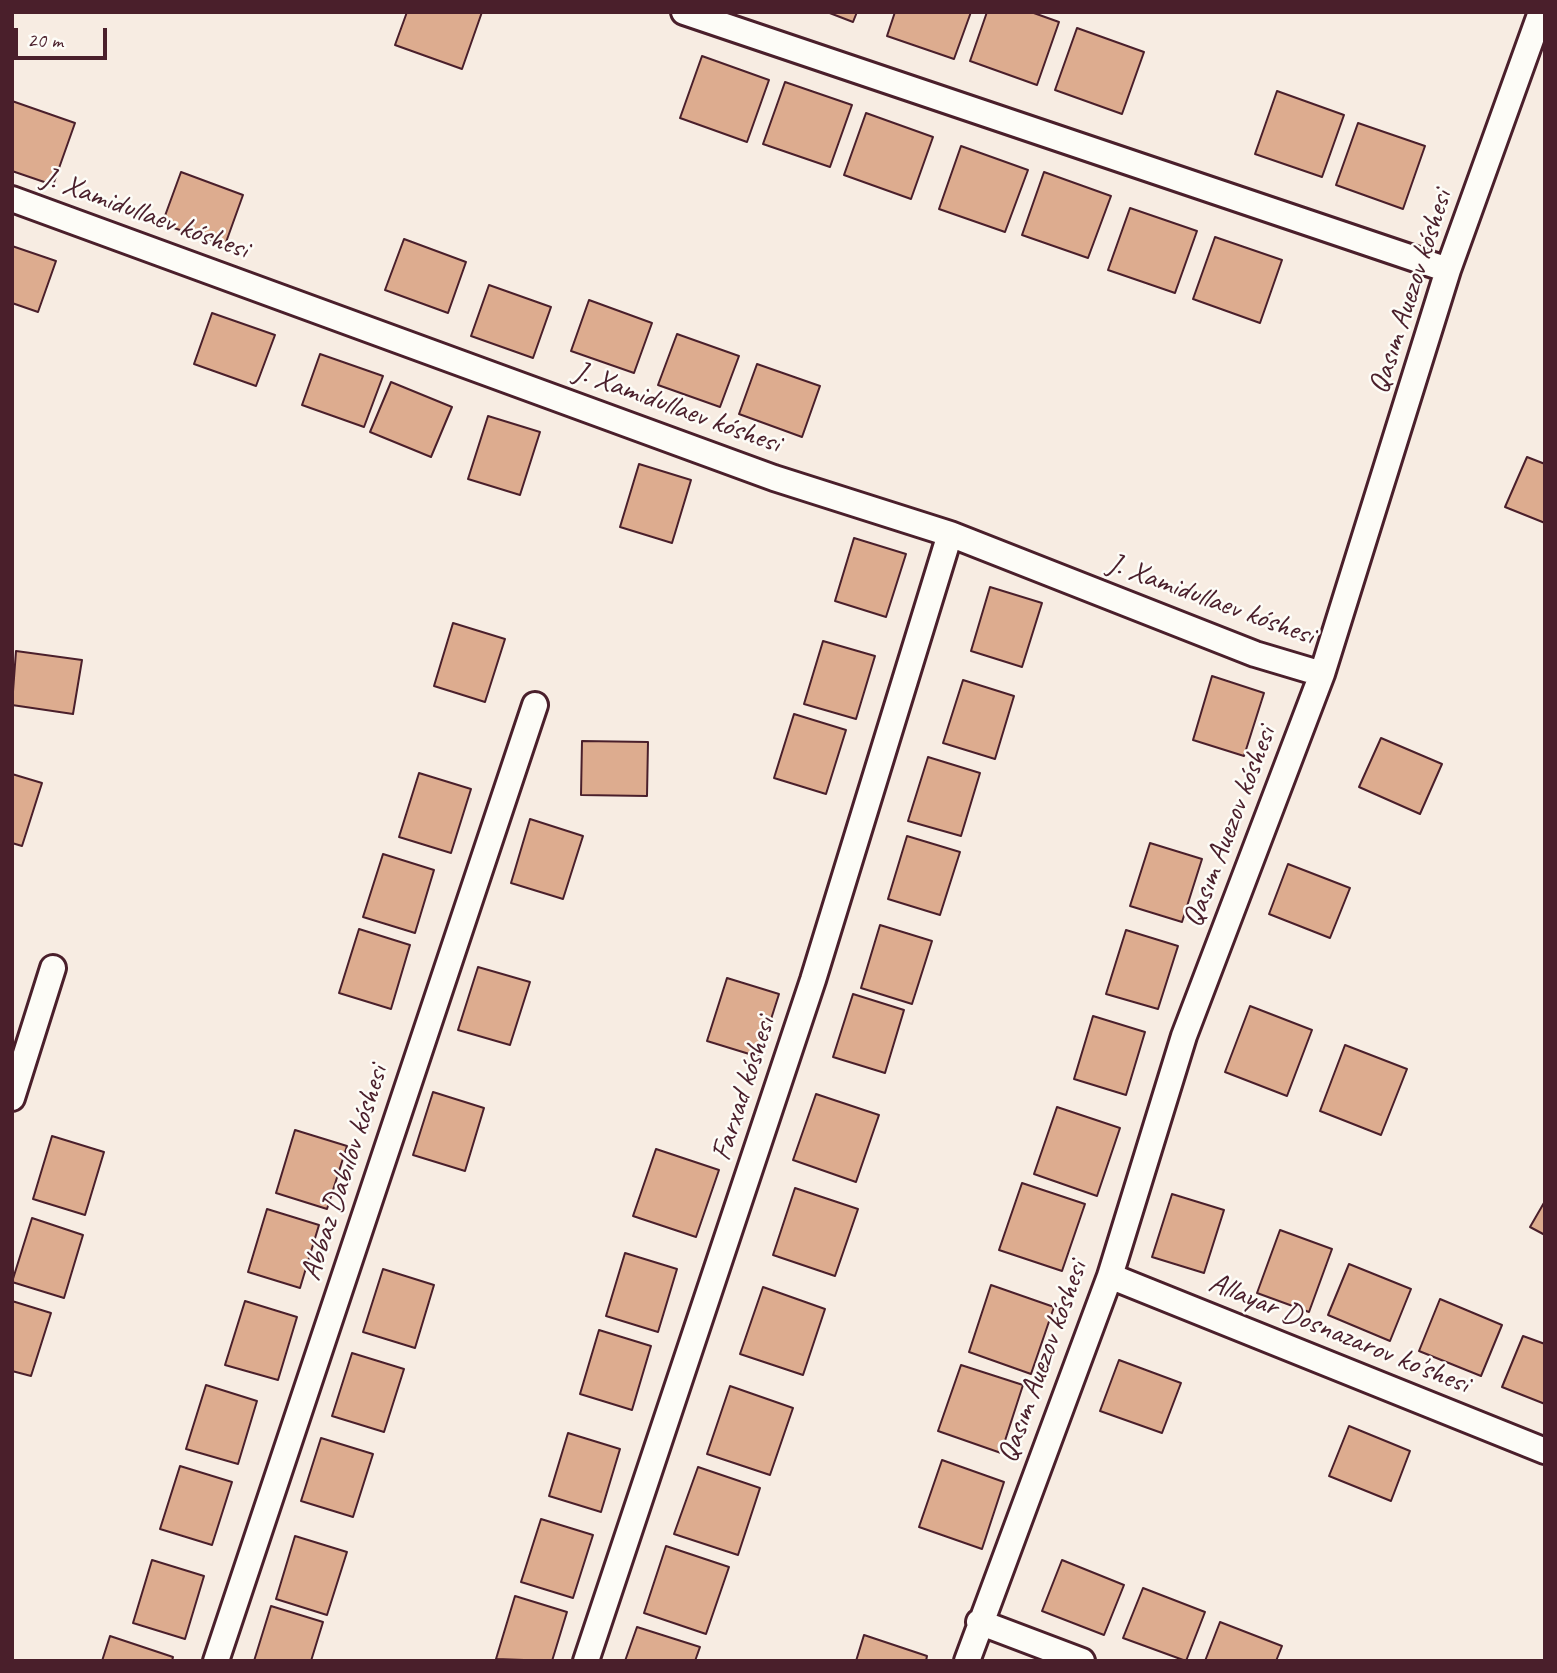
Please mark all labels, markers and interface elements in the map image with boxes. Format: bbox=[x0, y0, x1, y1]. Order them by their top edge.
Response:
scale bar bbox=[18, 14, 110, 58]
text: 20 m bbox=[27, 27, 63, 53]
street label: J. Xamidullaev kóshesi bbox=[37, 160, 253, 268]
street label: Qasım Auezov kóshesi bbox=[1361, 186, 1461, 398]
street label: J. Xamidullaev kóshesi bbox=[569, 354, 785, 462]
street label: J. Xamidullaev kóshesi bbox=[1103, 546, 1319, 654]
street label: Qasım Auezov kóshesi bbox=[1175, 722, 1285, 932]
street label: Farxad kóshesi bbox=[704, 1013, 784, 1165]
street label: Abbaz Dabılov kóshesi bbox=[293, 1061, 397, 1285]
street label: Qasım Auezov kóshesi bbox=[990, 1256, 1096, 1468]
street label: Allayar Dosnazarov ko'shesi bbox=[1203, 1265, 1475, 1403]

